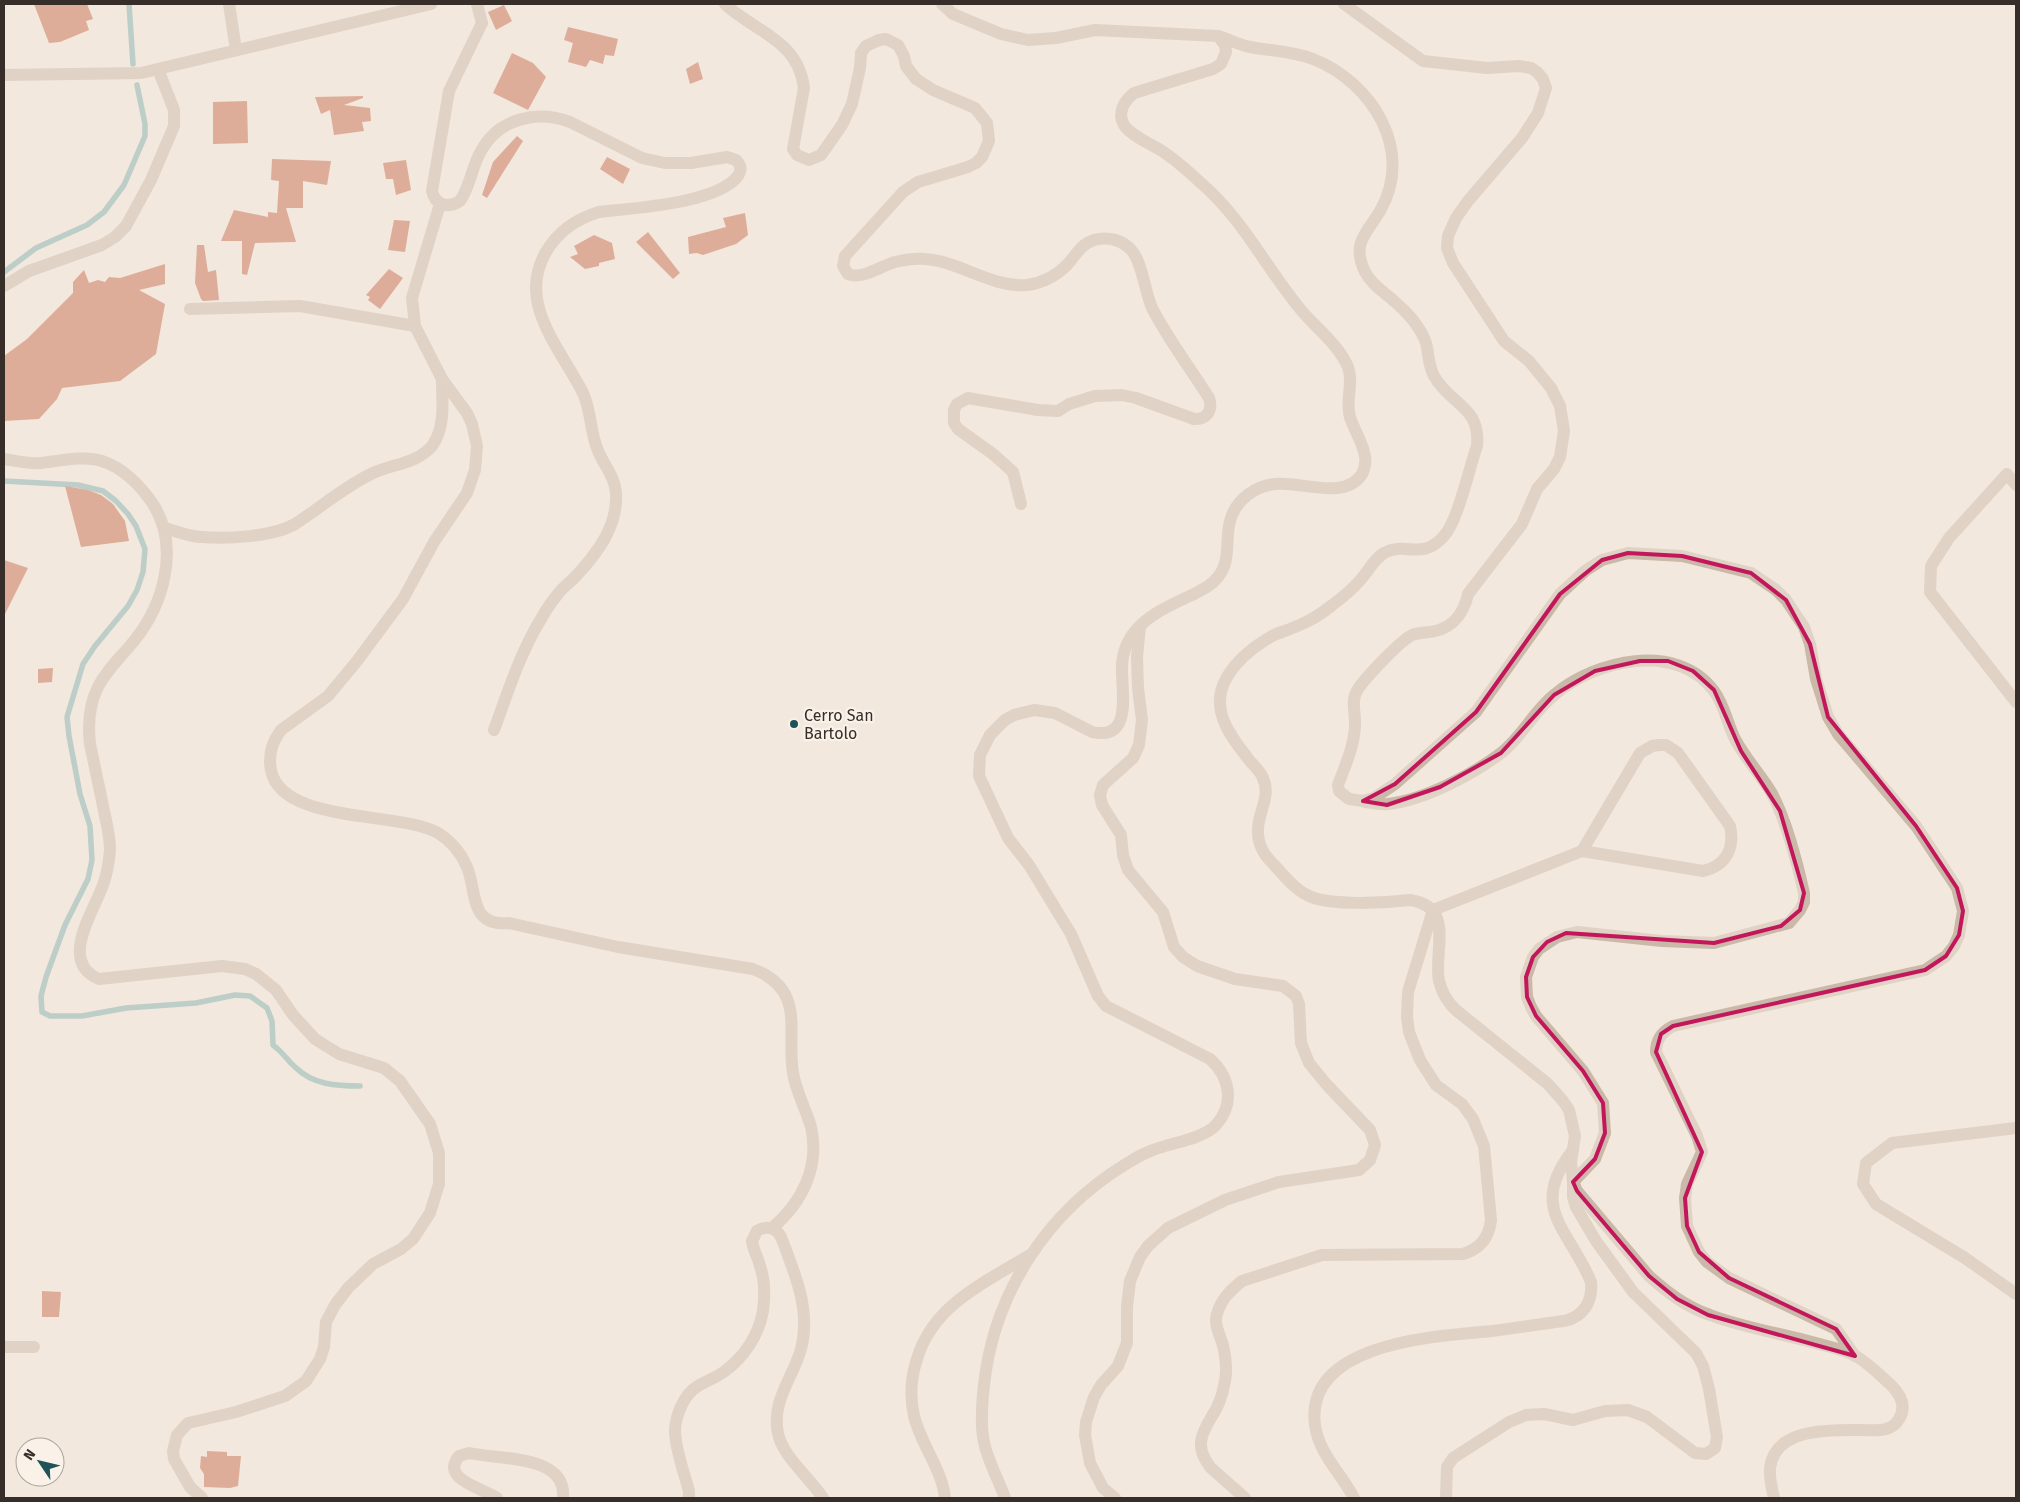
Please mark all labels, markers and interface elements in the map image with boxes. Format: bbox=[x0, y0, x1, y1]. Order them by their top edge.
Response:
place label: Cerro San Bartolo bbox=[804, 706, 874, 743]
marker: Cerro San Bartolo bbox=[788, 718, 800, 730]
north arrow bbox=[15, 1437, 65, 1487]
text: N bbox=[20, 1446, 39, 1464]

